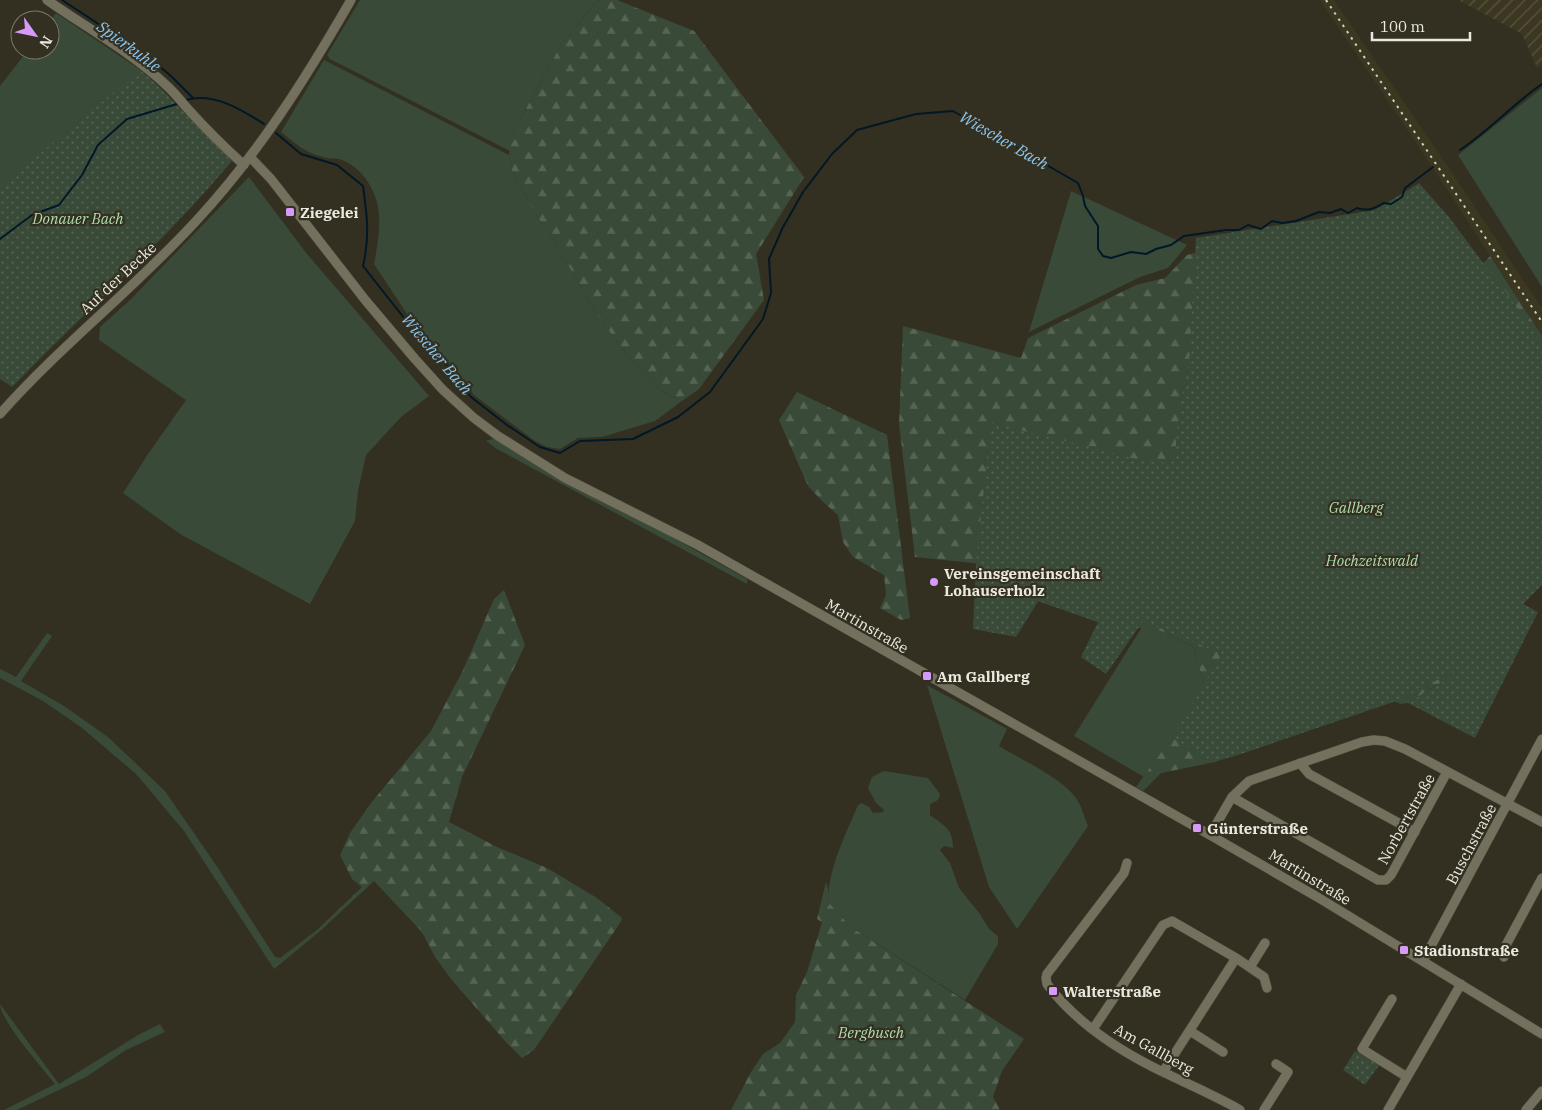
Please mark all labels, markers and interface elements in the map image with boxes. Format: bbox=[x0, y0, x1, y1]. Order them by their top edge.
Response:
north arrow bbox=[10, 10, 60, 60]
scale bar bbox=[1372, 10, 1470, 42]
water label: Spierkuhle bbox=[92, 16, 165, 76]
text: 100 m bbox=[1380, 17, 1425, 36]
text: N bbox=[35, 33, 56, 52]
water label: Wiescher Bach bbox=[956, 106, 1052, 174]
place label: Ziegelei bbox=[300, 203, 359, 222]
marker: Ziegelei bbox=[284, 206, 296, 218]
park label: Donauer Bach bbox=[31, 209, 124, 228]
street label: Auf der Becke bbox=[76, 238, 160, 318]
water label: Wiescher Bach bbox=[397, 309, 477, 399]
park label: Gallberg bbox=[1329, 498, 1384, 517]
park label: Hochzeitswald bbox=[1325, 551, 1419, 570]
place label: Vereinsgemeinschaft Lohauserholz bbox=[944, 564, 1101, 600]
marker: Vereinsgemeinschaft Lohauserholz bbox=[928, 576, 940, 588]
street label: Martinstraße bbox=[822, 595, 912, 657]
place label: Am Gallberg bbox=[937, 667, 1030, 686]
marker: Am Gallberg bbox=[921, 670, 933, 682]
street label: Norbertstraße bbox=[1373, 770, 1439, 868]
street label: Buschstraße bbox=[1442, 800, 1500, 888]
place label: Günterstraße bbox=[1207, 819, 1308, 838]
marker: Günterstraße bbox=[1191, 822, 1203, 834]
street label: Martinstraße bbox=[1265, 845, 1355, 909]
place label: Stadionstraße bbox=[1414, 941, 1519, 960]
marker: Stadionstraße bbox=[1398, 944, 1410, 956]
place label: Walterstraße bbox=[1063, 982, 1161, 1001]
marker: Walterstraße bbox=[1047, 985, 1059, 997]
street label: Am Gallberg bbox=[1111, 1019, 1197, 1079]
park label: Bergbusch bbox=[837, 1023, 905, 1042]

